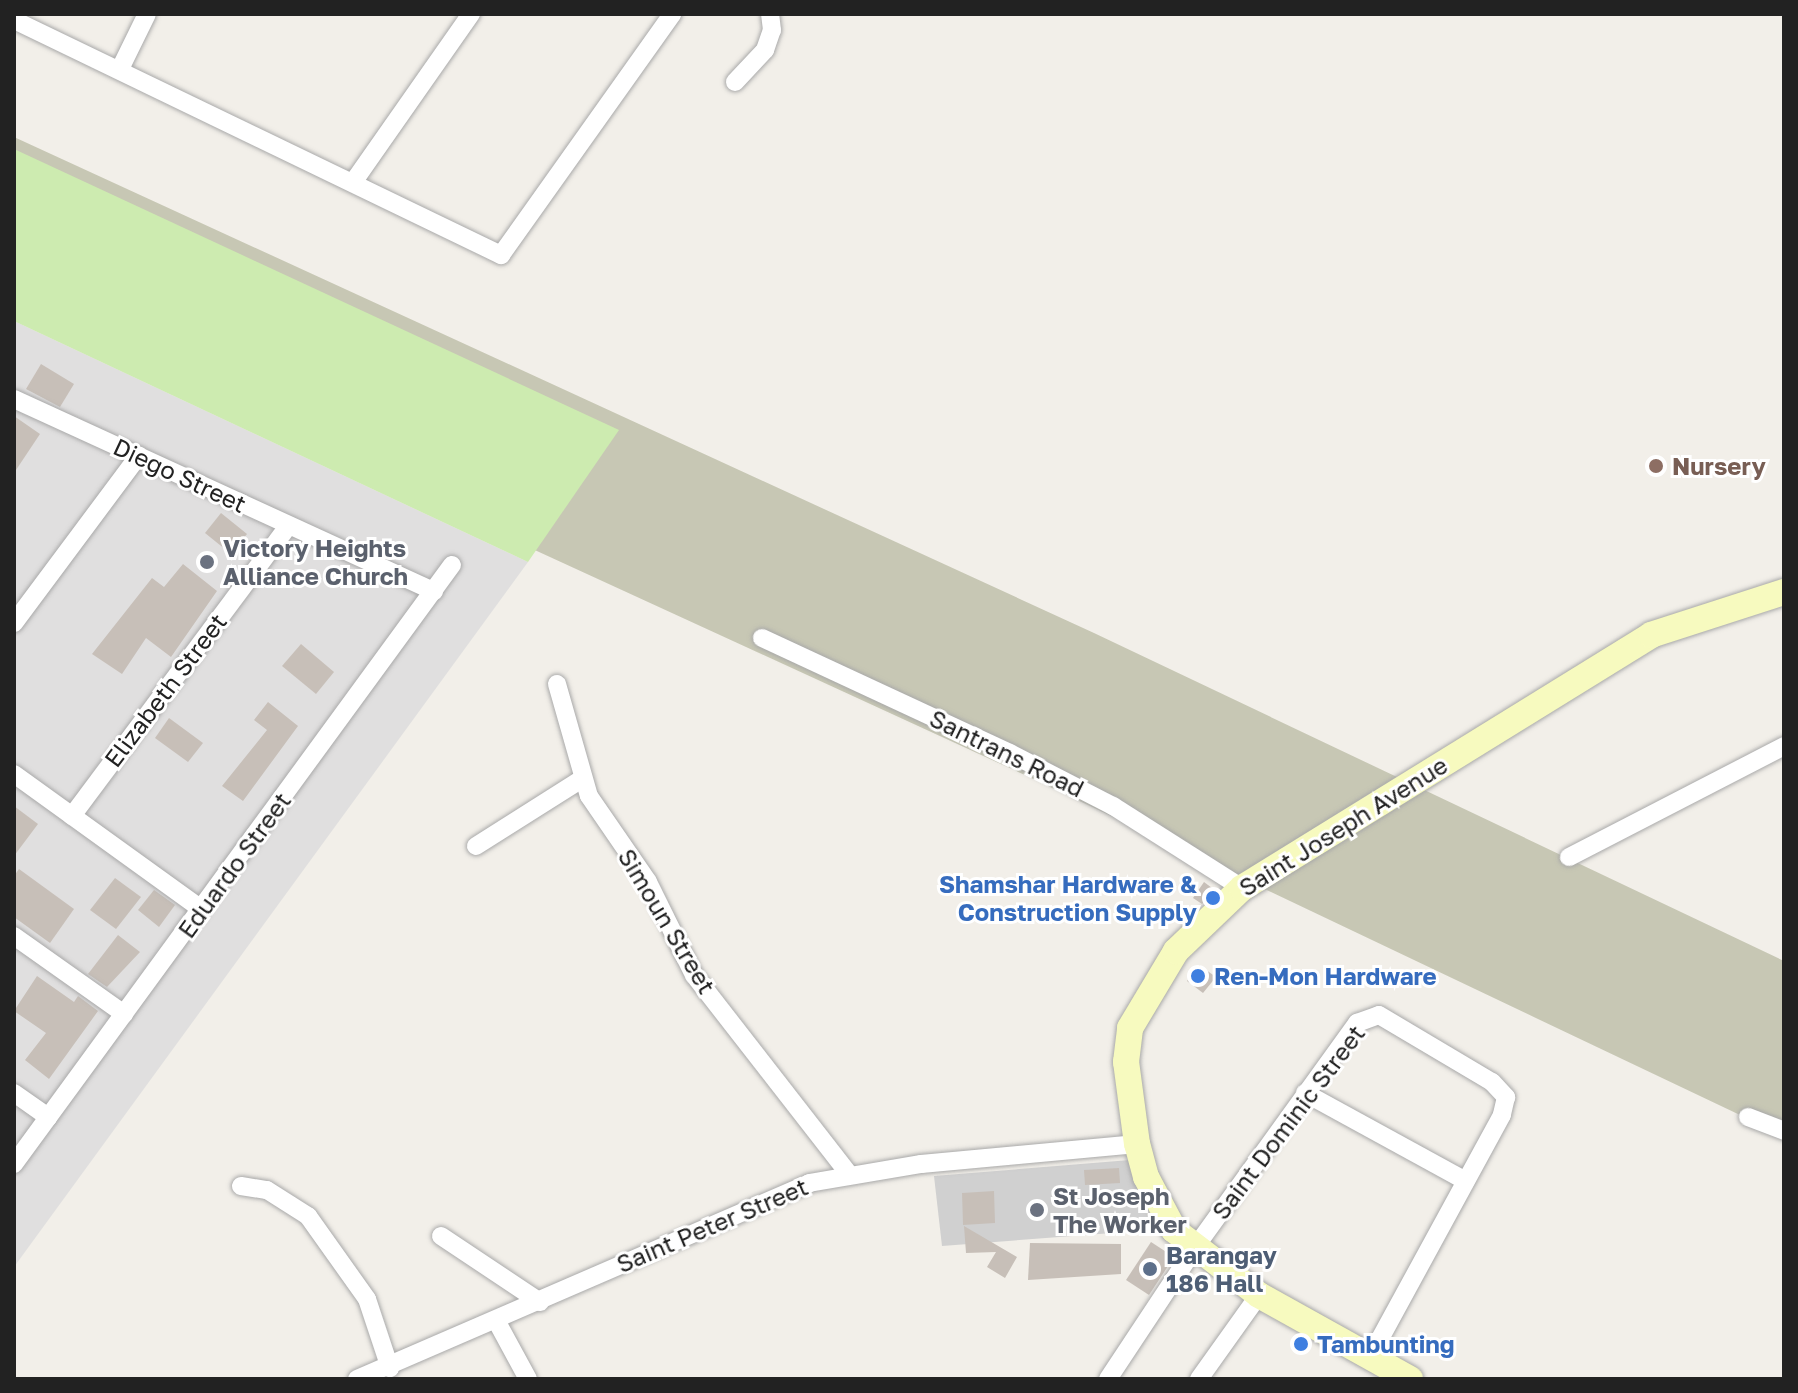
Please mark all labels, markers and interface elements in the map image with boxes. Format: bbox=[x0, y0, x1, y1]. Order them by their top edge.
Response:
street label: Diego Street bbox=[109, 432, 251, 518]
place label: Nursery bbox=[1672, 452, 1766, 480]
marker: Nursery bbox=[1647, 457, 1665, 475]
place label: Victory Heights Alliance Church bbox=[223, 534, 408, 590]
marker: Victory Heights Alliance Church bbox=[198, 553, 216, 571]
street label: Elizabeth Street bbox=[98, 608, 232, 772]
street label: Santrans Road bbox=[925, 703, 1089, 803]
street label: Saint Joseph Avenue bbox=[1234, 750, 1452, 902]
street label: Eduardo Street bbox=[172, 787, 296, 943]
street label: Simoun Street bbox=[612, 843, 722, 999]
place label: Shamshar Hardware & Construction Supply bbox=[939, 870, 1197, 926]
marker: Shamshar Hardware & Construction Supply bbox=[1204, 889, 1222, 907]
place label: Ren-Mon Hardware bbox=[1214, 962, 1437, 990]
marker: Ren-Mon Hardware bbox=[1189, 967, 1207, 985]
street label: Saint Dominic Street bbox=[1206, 1019, 1370, 1225]
street label: Saint Peter Street bbox=[612, 1172, 812, 1278]
place label: St Joseph The Worker bbox=[1053, 1182, 1187, 1238]
marker: St Joseph The Worker bbox=[1028, 1201, 1046, 1219]
place label: Barangay 186 Hall bbox=[1166, 1241, 1277, 1297]
marker: Barangay 186 Hall bbox=[1141, 1260, 1159, 1278]
place label: Tambunting bbox=[1317, 1330, 1455, 1358]
marker: Tambunting bbox=[1292, 1335, 1310, 1353]

